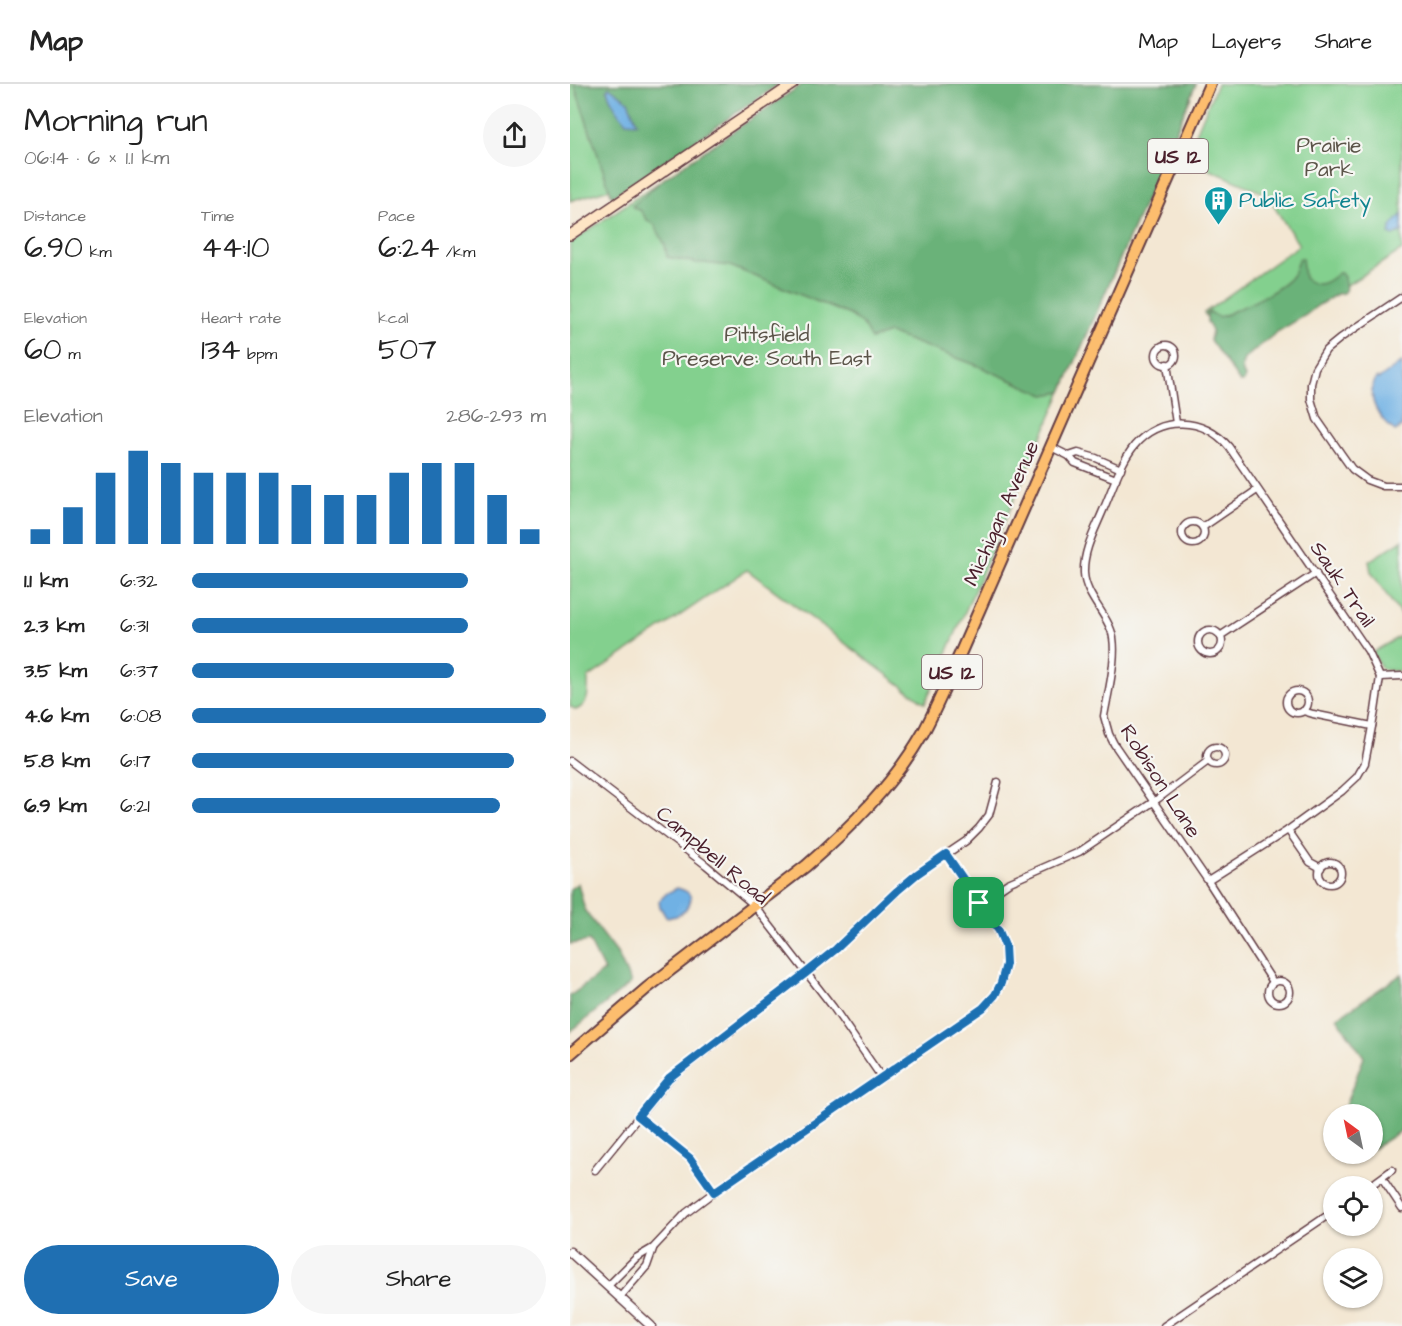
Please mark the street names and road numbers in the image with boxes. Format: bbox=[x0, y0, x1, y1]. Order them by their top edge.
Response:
road number: US 12 bbox=[1148, 139, 1208, 173]
street label: Michigan Avenue bbox=[956, 436, 1048, 591]
street label: Sauk Trail bbox=[1303, 536, 1382, 633]
road number: US 12 bbox=[922, 655, 982, 689]
street label: Robison Lane bbox=[1113, 719, 1208, 844]
street label: Campbell Road bbox=[649, 799, 776, 912]

